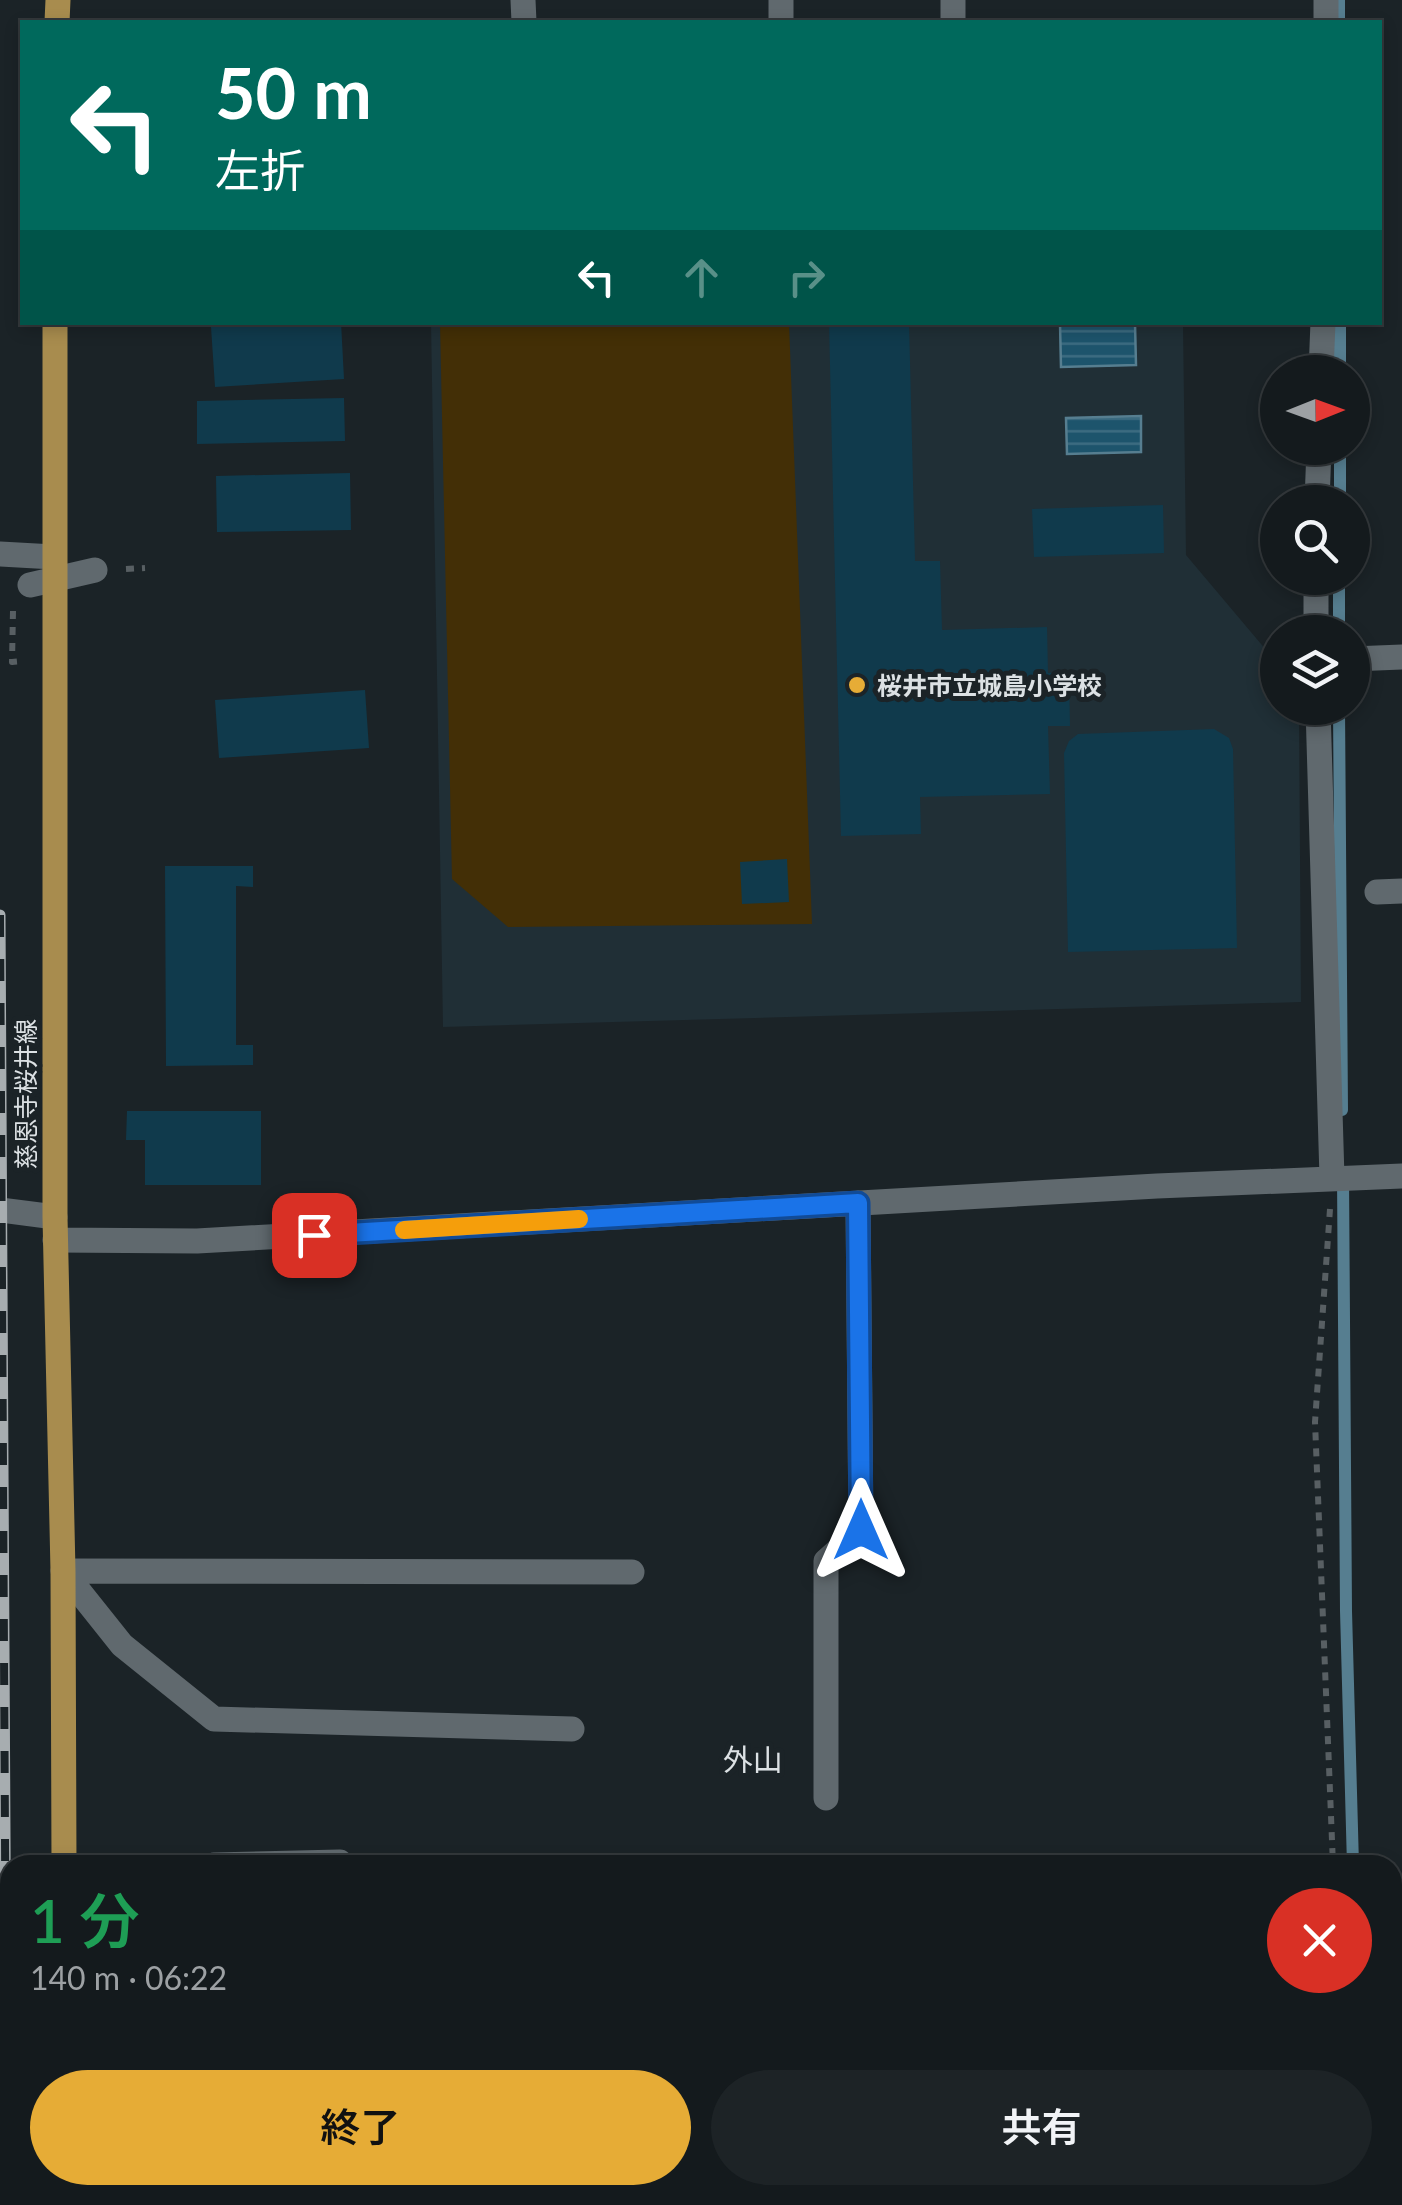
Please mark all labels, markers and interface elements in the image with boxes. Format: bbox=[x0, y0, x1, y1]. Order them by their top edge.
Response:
text: 50 m bbox=[215, 50, 372, 134]
icon: left bbox=[50, 60, 180, 190]
text: 左折 bbox=[215, 143, 305, 197]
icon: left bbox=[569, 250, 624, 305]
icon: ahead bbox=[674, 250, 729, 305]
icon: right bbox=[779, 250, 834, 305]
north arrow bbox=[1260, 355, 1370, 465]
map controls bbox=[1260, 355, 1370, 725]
button: search bbox=[1260, 485, 1370, 595]
button: layers bbox=[1260, 615, 1370, 725]
place label: 桜井市立城島小学校 bbox=[877, 670, 1102, 700]
marker: 桜井市立城島小学校 bbox=[846, 674, 868, 696]
street label: 慈恩寺桜井線 bbox=[10, 1019, 40, 1169]
pin bbox=[272, 1193, 357, 1278]
icon: arrive bbox=[287, 1208, 342, 1263]
position arrow bbox=[809, 1478, 913, 1582]
district label: 外山 bbox=[723, 1741, 783, 1777]
text: 1 分 bbox=[30, 1884, 140, 1956]
button: close bbox=[1267, 1888, 1372, 1993]
text: 140 m · 06:22 bbox=[30, 1958, 227, 1997]
button: 終了 bbox=[30, 2070, 691, 2185]
button: 共有 bbox=[711, 2070, 1372, 2185]

